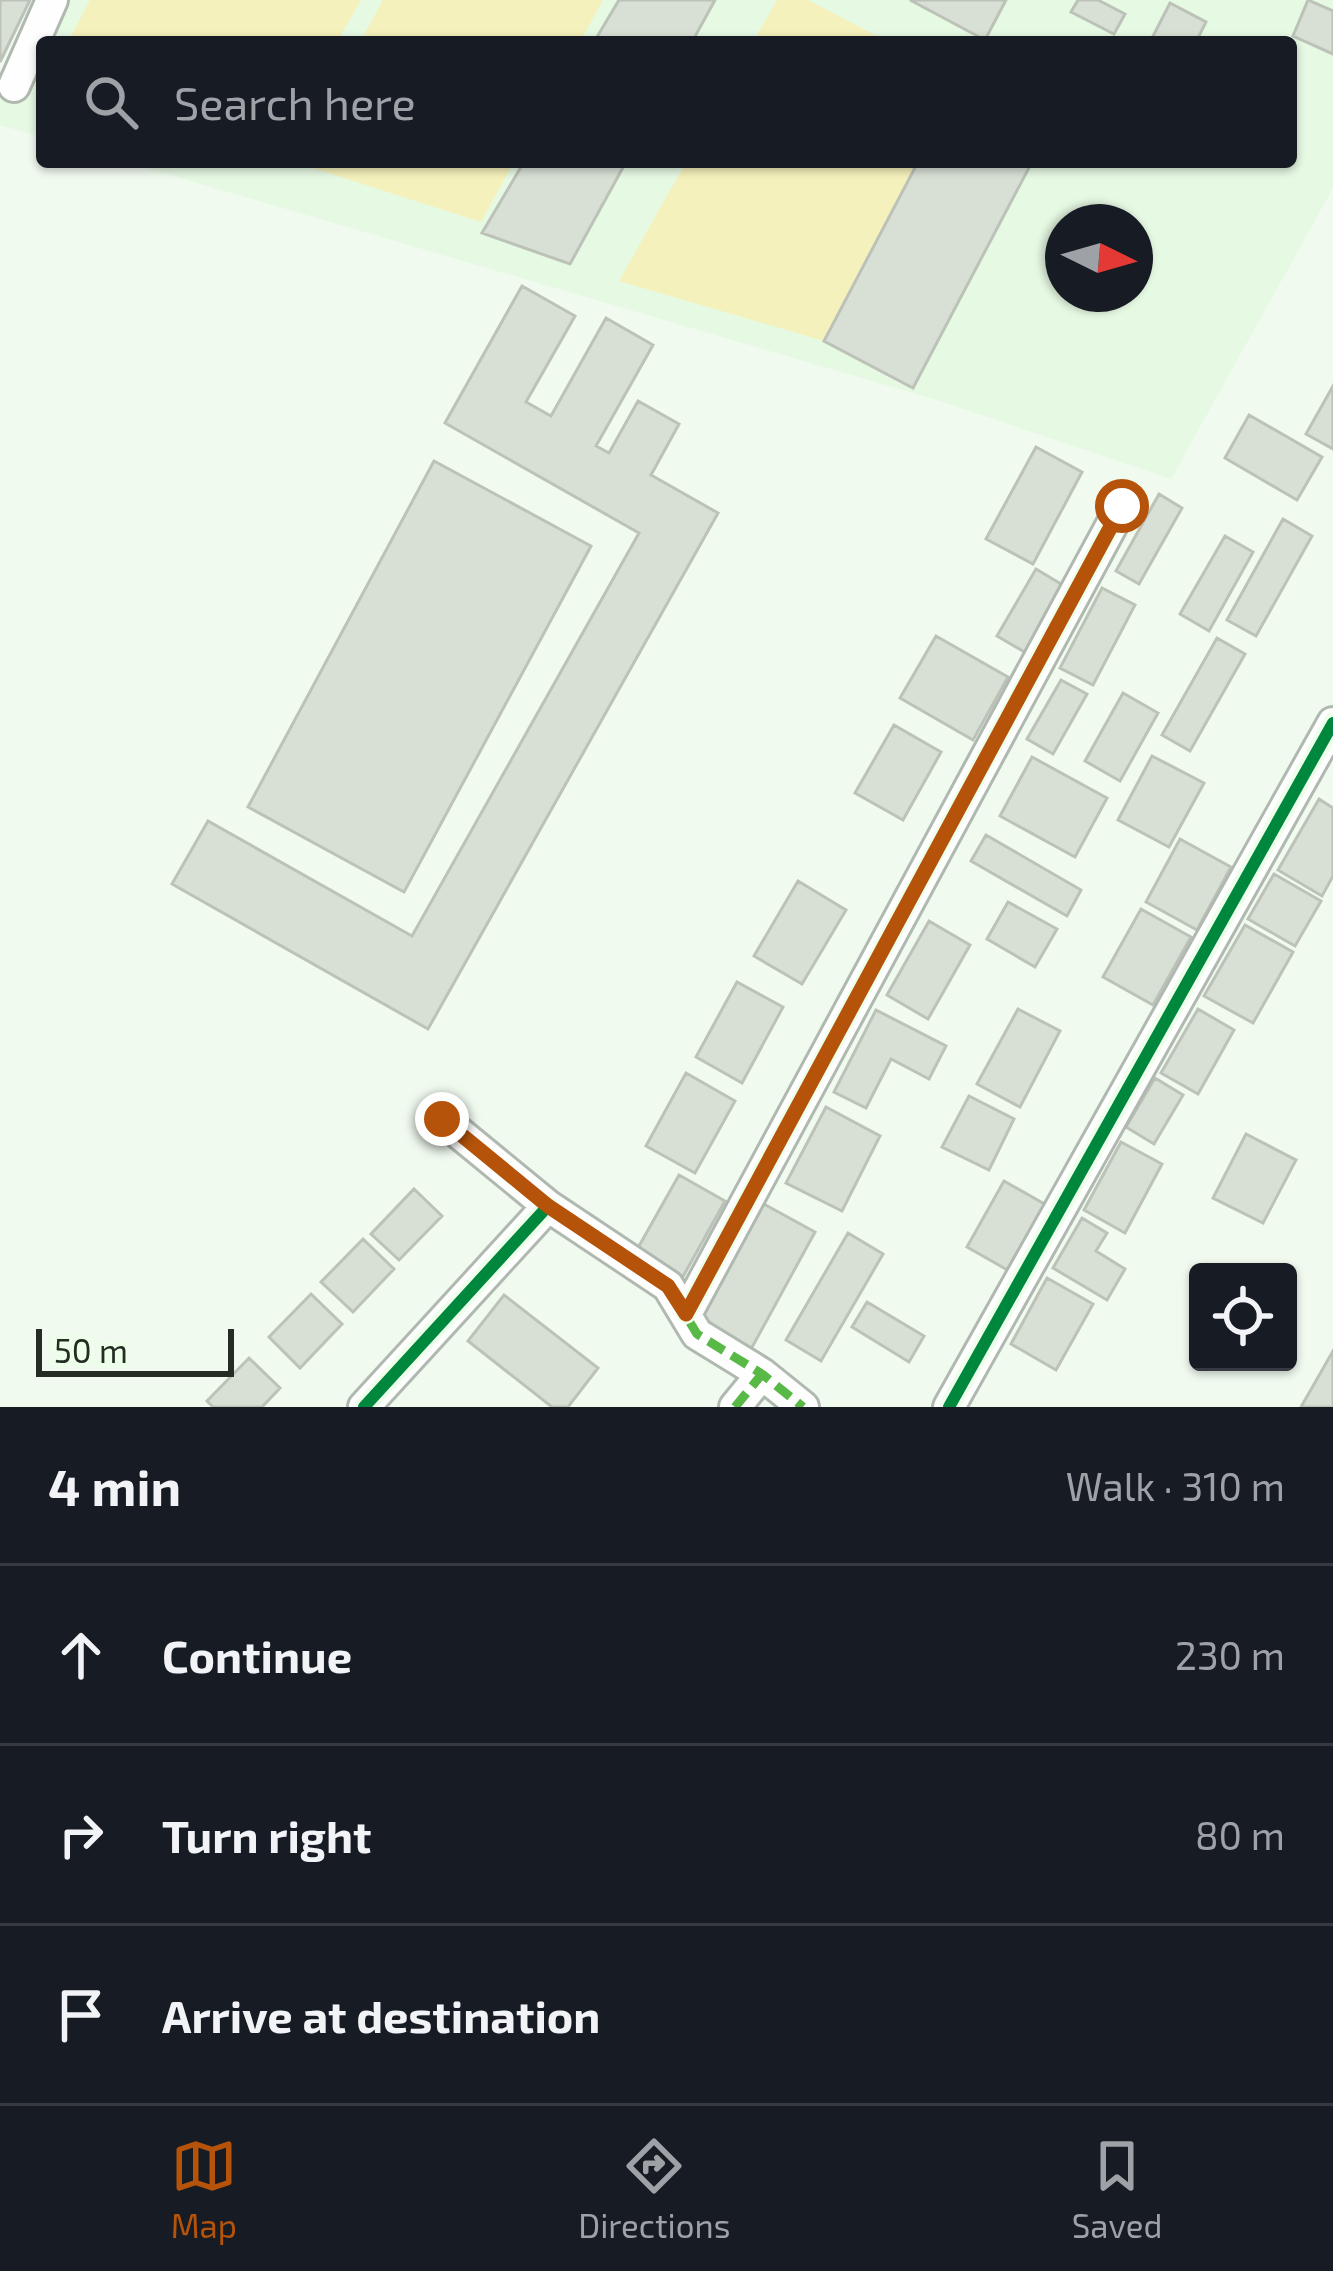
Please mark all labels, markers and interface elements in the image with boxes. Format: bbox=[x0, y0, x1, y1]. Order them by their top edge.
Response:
search box bbox=[36, 36, 1297, 168]
icon: search bbox=[78, 69, 144, 135]
text: Search here bbox=[174, 75, 416, 129]
north arrow bbox=[1045, 204, 1153, 312]
route start bbox=[1095, 479, 1149, 533]
route end bbox=[415, 1092, 469, 1146]
map controls bbox=[1189, 1263, 1297, 1371]
button: locate bbox=[1189, 1263, 1297, 1371]
scale bar bbox=[36, 1323, 234, 1376]
text: 50 m bbox=[54, 1330, 128, 1370]
text: 4 min bbox=[48, 1455, 181, 1516]
text: Walk · 310 m bbox=[1066, 1462, 1285, 1509]
icon: ahead bbox=[48, 1622, 114, 1688]
text: Continue bbox=[162, 1628, 352, 1682]
text: 230 m bbox=[1175, 1631, 1285, 1678]
icon: right bbox=[48, 1802, 114, 1868]
text: Turn right bbox=[162, 1808, 371, 1862]
text: 80 m bbox=[1195, 1811, 1285, 1858]
icon: arrive bbox=[48, 1982, 114, 2048]
text: Arrive at destination bbox=[162, 1988, 600, 2042]
tab: Map bbox=[171, 2133, 237, 2245]
tab: Directions bbox=[578, 2133, 730, 2245]
tab: Saved bbox=[1072, 2133, 1162, 2245]

